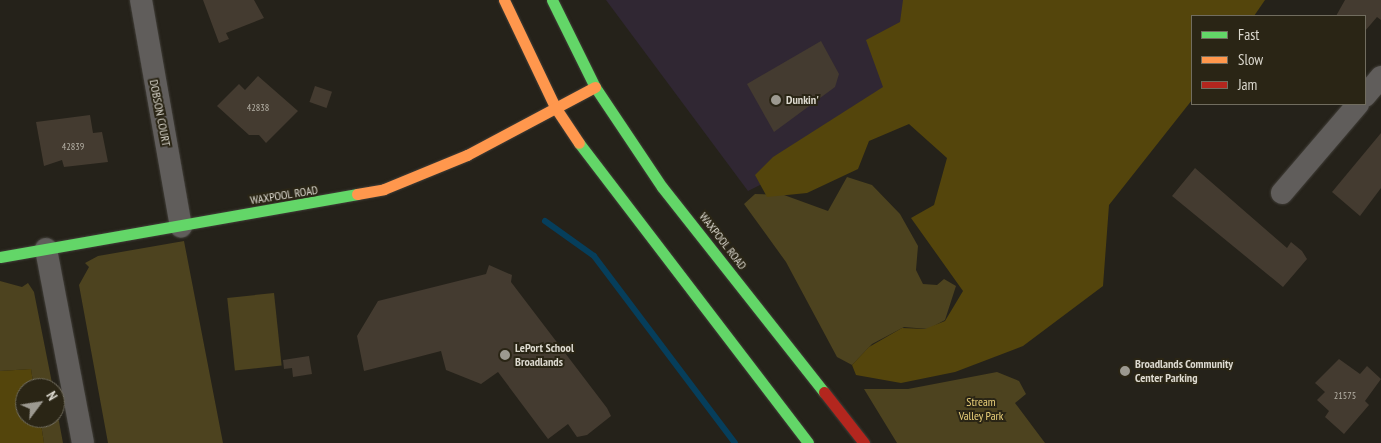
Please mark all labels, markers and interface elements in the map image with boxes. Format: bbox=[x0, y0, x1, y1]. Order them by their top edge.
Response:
legend bbox=[1191, 15, 1366, 105]
text: Fast bbox=[1238, 25, 1259, 44]
text: Slow bbox=[1238, 50, 1263, 69]
text: Jam bbox=[1238, 75, 1257, 94]
street label: DOBSON COURT bbox=[146, 78, 174, 148]
place label: Dunkin' bbox=[786, 93, 819, 107]
marker: Dunkin' bbox=[770, 94, 782, 106]
house number: 42838 bbox=[247, 102, 269, 114]
house number: 42839 bbox=[62, 141, 84, 153]
street label: WAXPOOL ROAD bbox=[249, 183, 319, 207]
street label: WAXPOOL ROAD bbox=[696, 209, 750, 273]
place label: LePort School Broadlands bbox=[515, 341, 574, 369]
marker: LePort School Broadlands bbox=[499, 349, 511, 361]
place label: Broadlands Community Center Parking bbox=[1135, 357, 1233, 385]
marker: Broadlands Community Center Parking bbox=[1119, 365, 1131, 377]
north arrow bbox=[15, 378, 65, 428]
text: N bbox=[42, 388, 62, 404]
house number: 21575 bbox=[1334, 390, 1356, 402]
park label: Stream Valley Park bbox=[958, 395, 1004, 423]

